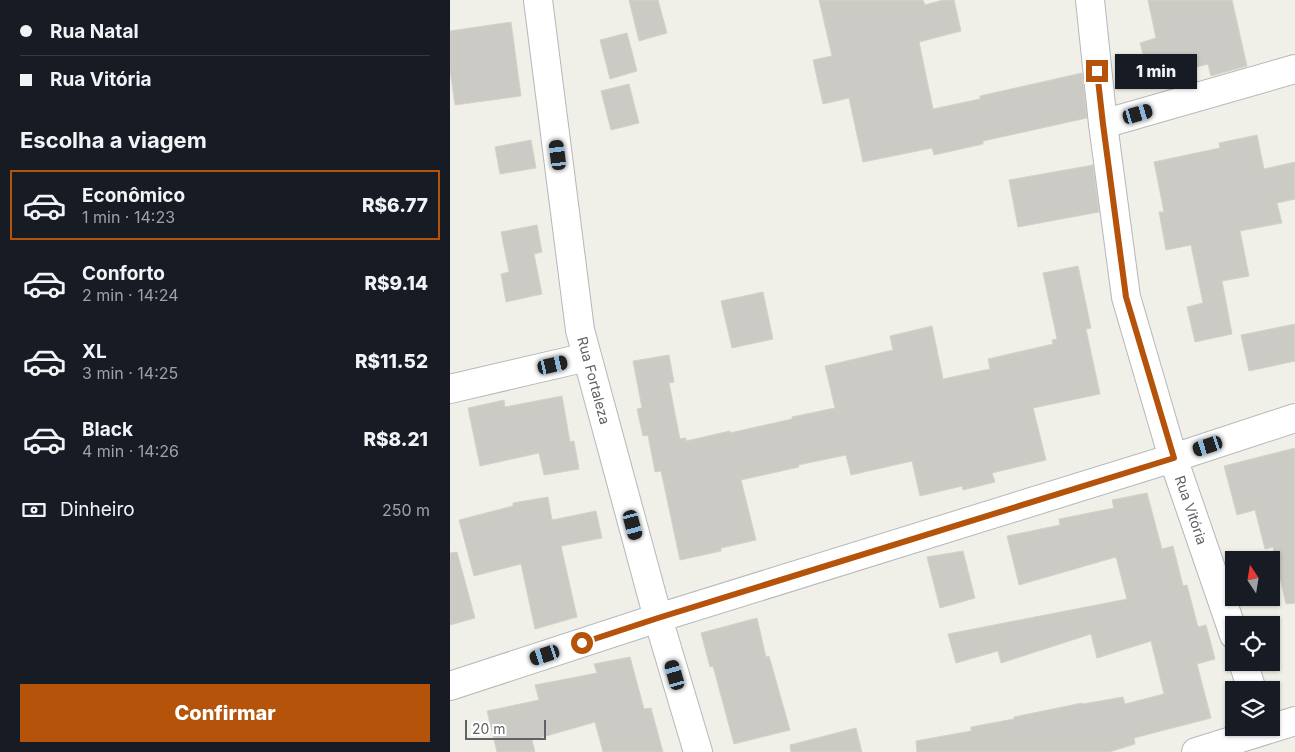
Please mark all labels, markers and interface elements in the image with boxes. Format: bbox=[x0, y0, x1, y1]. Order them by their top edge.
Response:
text: Rua Natal bbox=[50, 20, 139, 43]
callout: 1 min bbox=[1114, 54, 1197, 88]
route end bbox=[1086, 60, 1108, 82]
text: 1 min bbox=[1136, 61, 1176, 81]
text: Rua Vitória bbox=[50, 68, 152, 91]
car bbox=[1121, 103, 1154, 125]
text: Escolha a viagem bbox=[20, 127, 207, 153]
car bbox=[548, 139, 567, 171]
icon: car bbox=[22, 183, 67, 228]
text: Econômico bbox=[82, 184, 185, 207]
text: R$6.77 bbox=[362, 194, 428, 217]
text: 1 min · 14:23 bbox=[82, 207, 175, 227]
icon: car bbox=[22, 261, 67, 306]
text: Conforto bbox=[82, 262, 165, 285]
text: R$9.14 bbox=[364, 272, 428, 295]
text: 2 min · 14:24 bbox=[82, 285, 179, 305]
street label: Rua Fortaleza bbox=[574, 335, 614, 426]
icon: car bbox=[22, 339, 67, 384]
text: XL bbox=[82, 340, 107, 363]
text: R$11.52 bbox=[355, 350, 428, 373]
car bbox=[536, 354, 569, 376]
text: 3 min · 14:25 bbox=[82, 363, 178, 383]
icon: car bbox=[22, 417, 67, 462]
text: Black bbox=[82, 418, 133, 441]
text: R$8.21 bbox=[363, 428, 428, 451]
car bbox=[1191, 434, 1224, 458]
text: 4 min · 14:26 bbox=[82, 441, 179, 461]
street label: Rua Vitória bbox=[1172, 473, 1211, 547]
icon: cash bbox=[20, 496, 48, 524]
text: Dinheiro bbox=[60, 498, 135, 521]
text: 250 m bbox=[382, 500, 430, 520]
car bbox=[621, 509, 644, 541]
north arrow bbox=[1225, 551, 1280, 606]
map controls bbox=[1225, 551, 1280, 736]
button: locate bbox=[1225, 616, 1280, 671]
route start bbox=[571, 632, 593, 654]
car bbox=[528, 643, 561, 667]
car bbox=[663, 659, 686, 691]
button: layers bbox=[1225, 681, 1280, 736]
button: Confirmar bbox=[20, 684, 430, 742]
scale bar bbox=[465, 717, 546, 740]
text: 20 m bbox=[472, 720, 506, 737]

